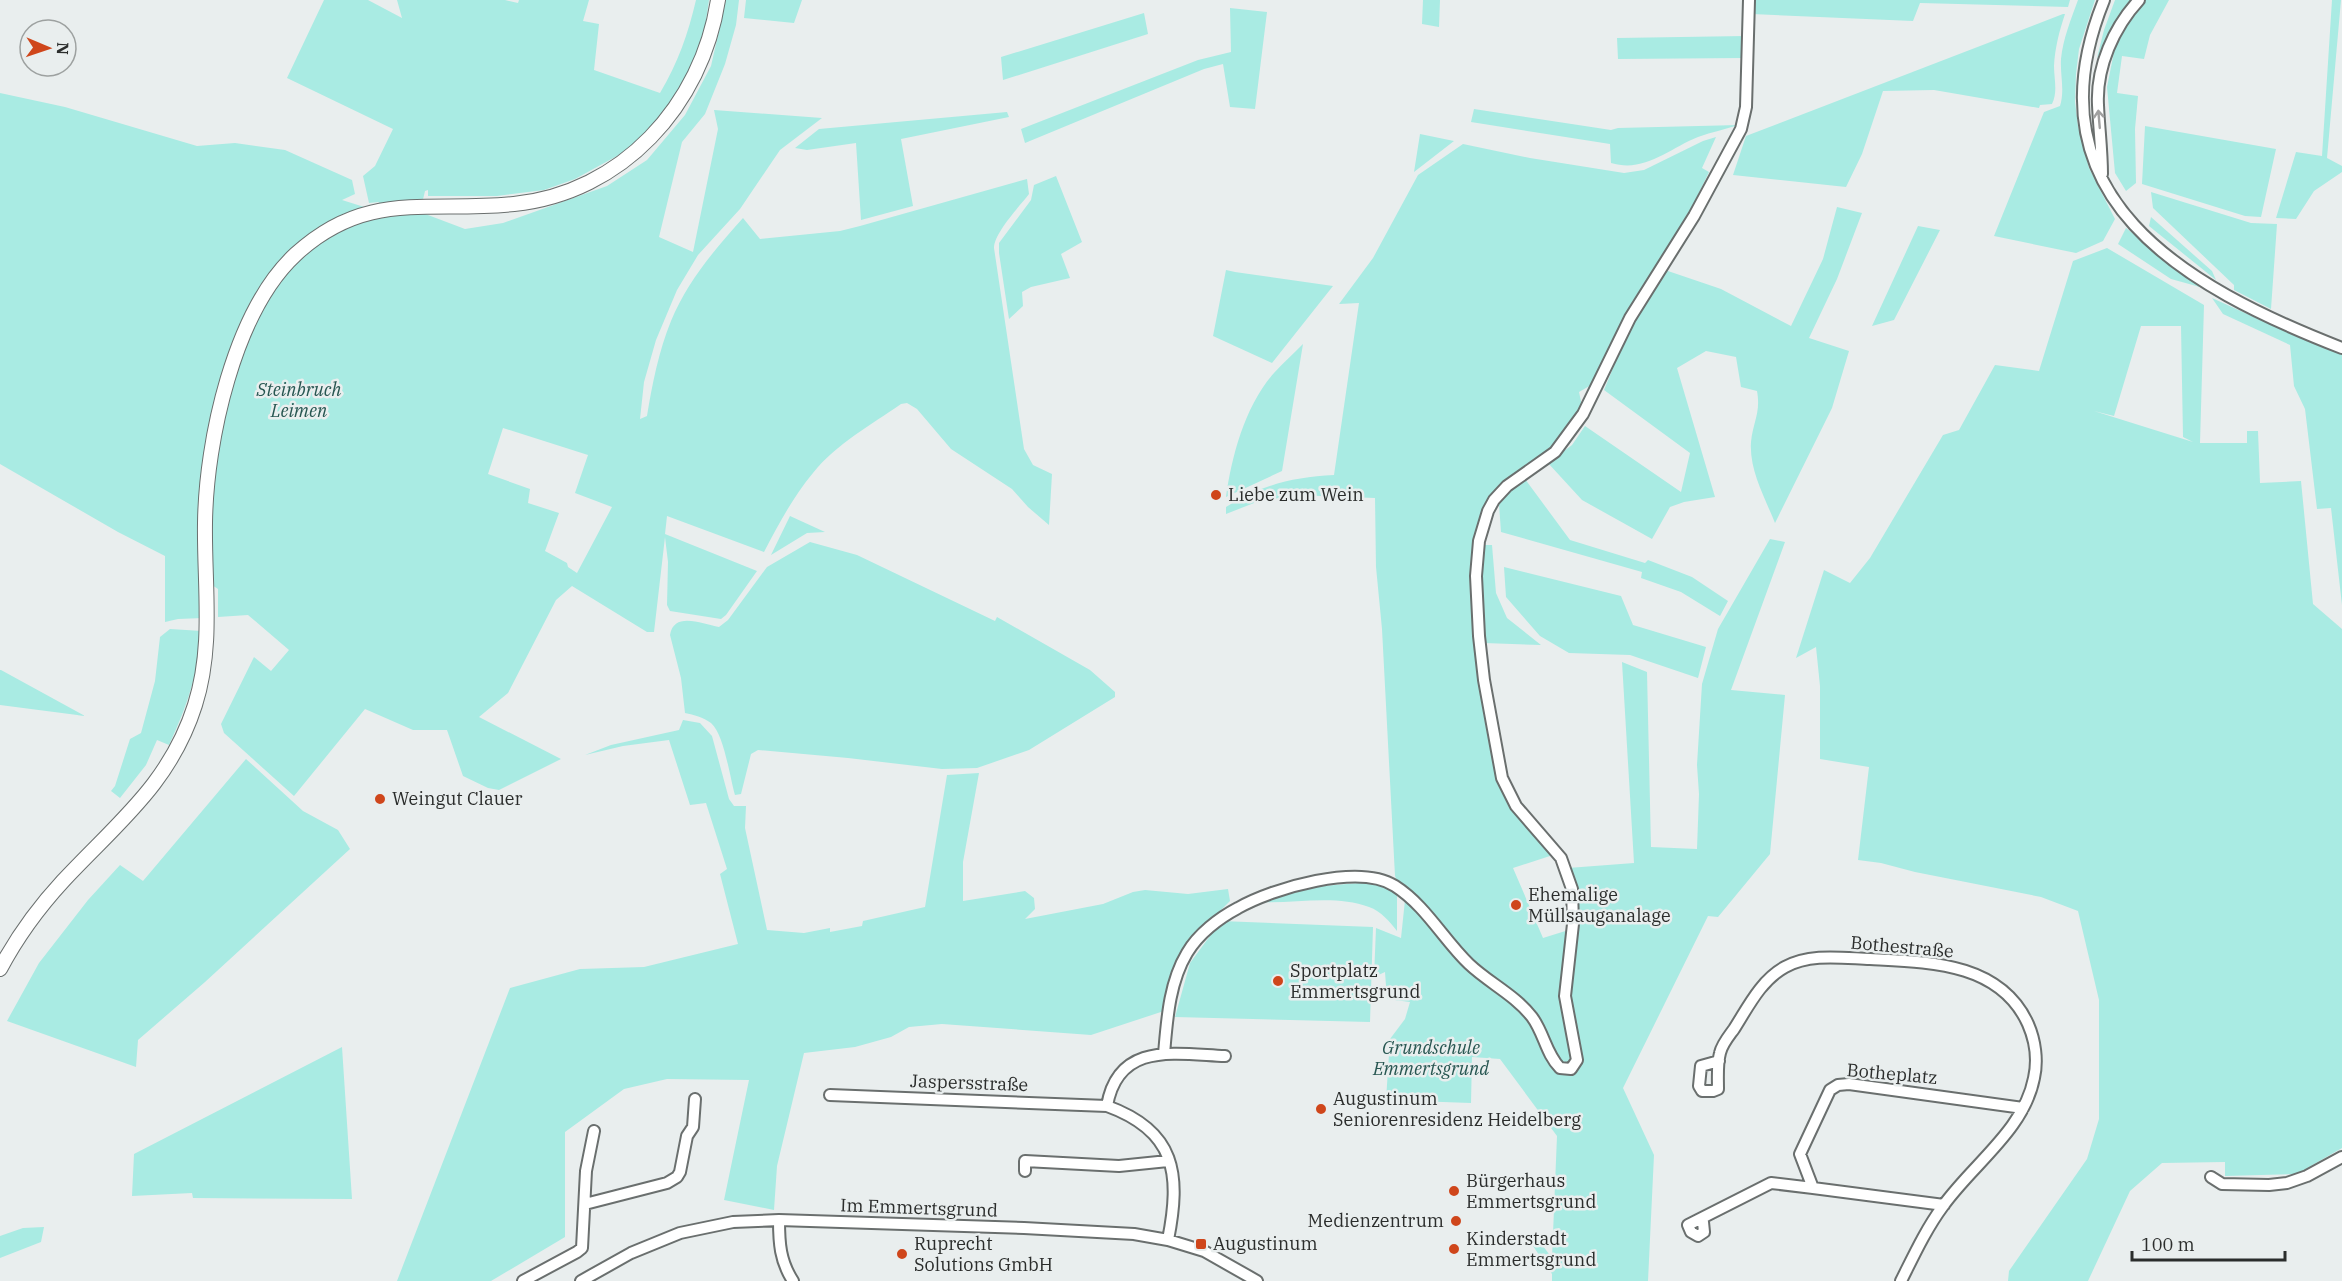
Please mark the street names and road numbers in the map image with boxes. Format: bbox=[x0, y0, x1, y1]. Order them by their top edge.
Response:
street label: Bothestraße bbox=[1850, 931, 1955, 962]
street label: Botheplatz bbox=[1846, 1058, 1938, 1089]
street label: Jaspersstraße bbox=[910, 1069, 1029, 1096]
street label: Im Emmertsgrund bbox=[840, 1193, 998, 1222]

